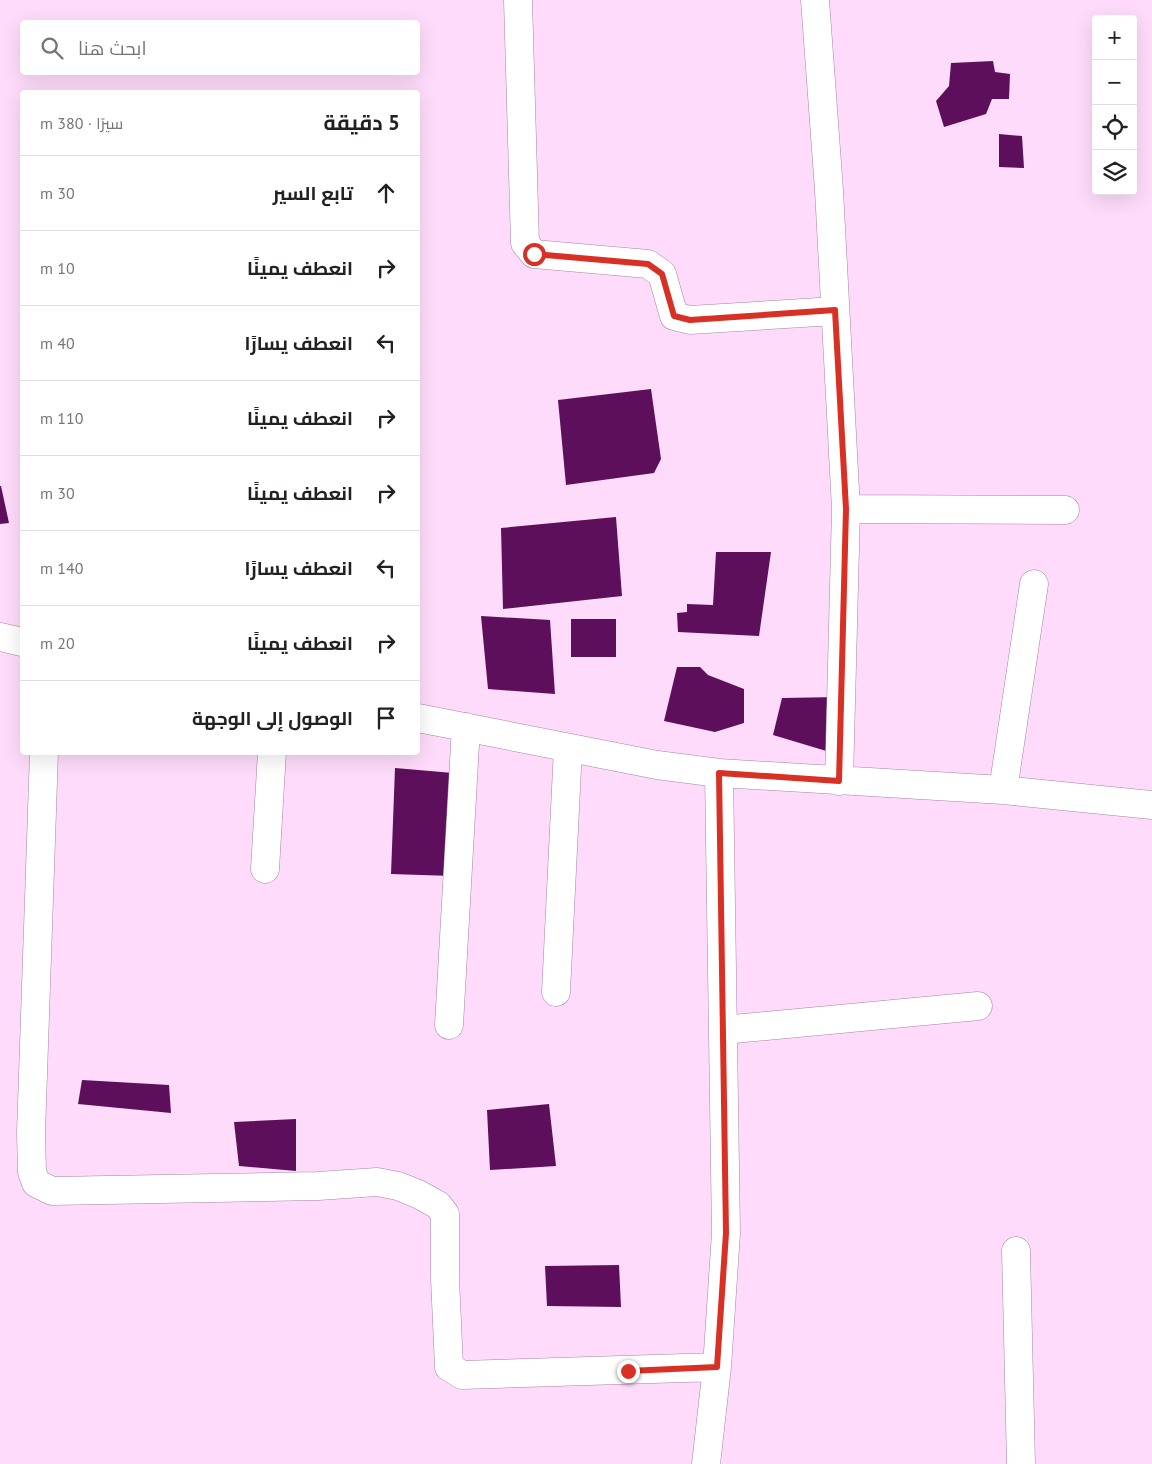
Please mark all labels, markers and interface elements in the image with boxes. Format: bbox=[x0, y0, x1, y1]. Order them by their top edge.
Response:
map controls bbox=[1092, 15, 1137, 195]
button: + bbox=[1092, 15, 1137, 60]
search box bbox=[20, 20, 420, 75]
icon: search bbox=[38, 34, 66, 62]
text: ابحث هنا bbox=[78, 36, 147, 60]
button: − bbox=[1092, 60, 1137, 105]
button: locate bbox=[1092, 105, 1137, 150]
text: 5 دقيقة bbox=[323, 109, 400, 136]
text: سيرًا · 380 m bbox=[40, 113, 123, 133]
button: layers bbox=[1092, 150, 1137, 195]
icon: ahead bbox=[372, 179, 400, 207]
text: تابع السير bbox=[273, 181, 353, 205]
text: 30 m bbox=[40, 183, 75, 203]
route start bbox=[523, 243, 546, 266]
icon: right bbox=[372, 254, 400, 282]
text: انعطف يمينًا bbox=[247, 256, 353, 280]
text: 10 m bbox=[40, 258, 75, 278]
icon: left bbox=[372, 329, 400, 357]
text: انعطف يسارًا bbox=[245, 331, 353, 355]
text: 40 m bbox=[40, 333, 75, 353]
icon: right bbox=[372, 404, 400, 432]
text: انعطف يمينًا bbox=[247, 406, 353, 430]
text: 110 m bbox=[40, 408, 83, 428]
icon: right bbox=[372, 479, 400, 507]
text: انعطف يمينًا bbox=[247, 481, 353, 505]
text: 30 m bbox=[40, 483, 75, 503]
icon: left bbox=[372, 554, 400, 582]
text: انعطف يسارًا bbox=[245, 556, 353, 580]
text: 140 m bbox=[40, 558, 83, 578]
icon: right bbox=[372, 629, 400, 657]
text: انعطف يمينًا bbox=[247, 631, 353, 655]
text: 20 m bbox=[40, 633, 75, 653]
icon: arrive bbox=[372, 704, 400, 732]
text: الوصول إلى الوجهة bbox=[192, 706, 353, 730]
route end bbox=[617, 1360, 640, 1383]

